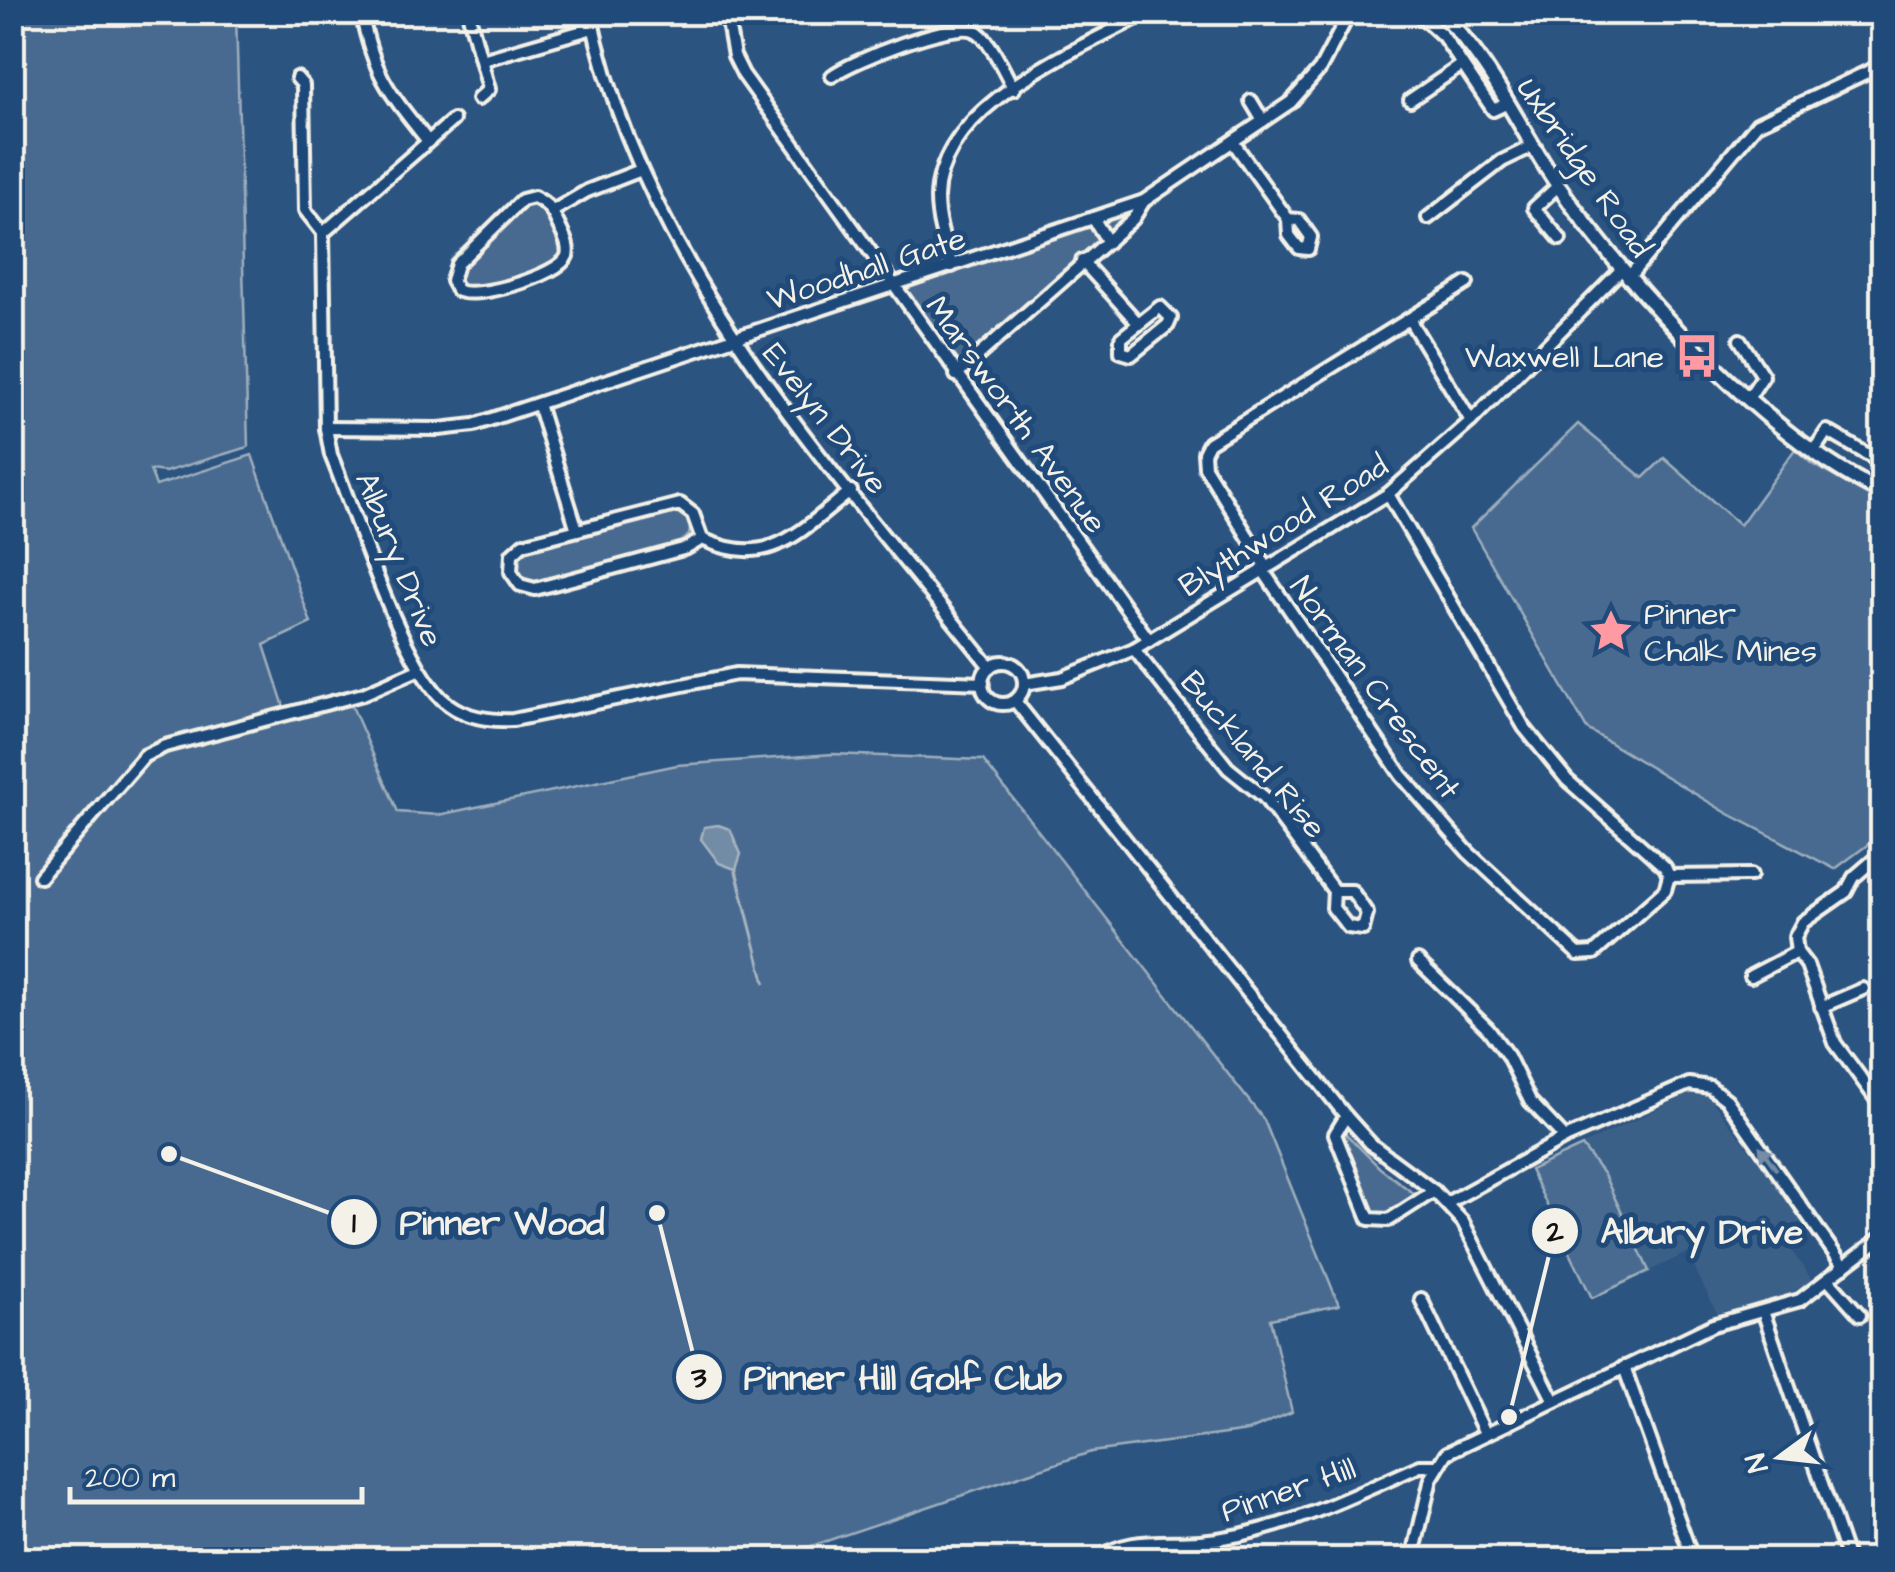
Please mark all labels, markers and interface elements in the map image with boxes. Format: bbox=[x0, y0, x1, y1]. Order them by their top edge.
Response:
street label: Uxbridge Road bbox=[1505, 69, 1662, 267]
street label: Woodhall Gate bbox=[761, 216, 971, 323]
street label: Marsworth Avenue bbox=[914, 287, 1117, 543]
bus stop icon: Waxwell Lane bbox=[1673, 332, 1721, 380]
street label: Evelyn Drive bbox=[751, 334, 898, 504]
place label: Waxwell Lane bbox=[1465, 335, 1664, 380]
street label: Blythwood Road bbox=[1171, 444, 1397, 609]
street label: Albury Drive bbox=[343, 465, 454, 654]
street label: Norman Crescent bbox=[1278, 567, 1471, 809]
place label: Pinner Chalk Mines bbox=[1644, 592, 1817, 674]
place icon: Pinner Chalk Mines bbox=[1587, 607, 1635, 655]
street label: Buckland Rise bbox=[1169, 661, 1336, 849]
one-way arrow bbox=[1759, 1145, 1778, 1171]
callout: Pinner Wood bbox=[329, 1189, 624, 1254]
callout: Albury Drive bbox=[1530, 1198, 1823, 1263]
text: Pinner Wood bbox=[399, 1199, 605, 1248]
text: 1 bbox=[352, 1202, 356, 1244]
text: Albury Drive bbox=[1601, 1208, 1803, 1259]
text: 2 bbox=[1545, 1211, 1564, 1253]
callout: Pinner Hill Golf Club bbox=[674, 1344, 1082, 1409]
text: Pinner Hill Golf Club bbox=[744, 1354, 1062, 1403]
text: 3 bbox=[690, 1357, 707, 1399]
north arrow bbox=[1730, 1407, 1830, 1507]
scale bar bbox=[70, 1442, 362, 1504]
street label: Pinner Hill bbox=[1215, 1446, 1362, 1534]
text: N bbox=[1736, 1449, 1778, 1477]
text: 200 m bbox=[85, 1457, 176, 1499]

